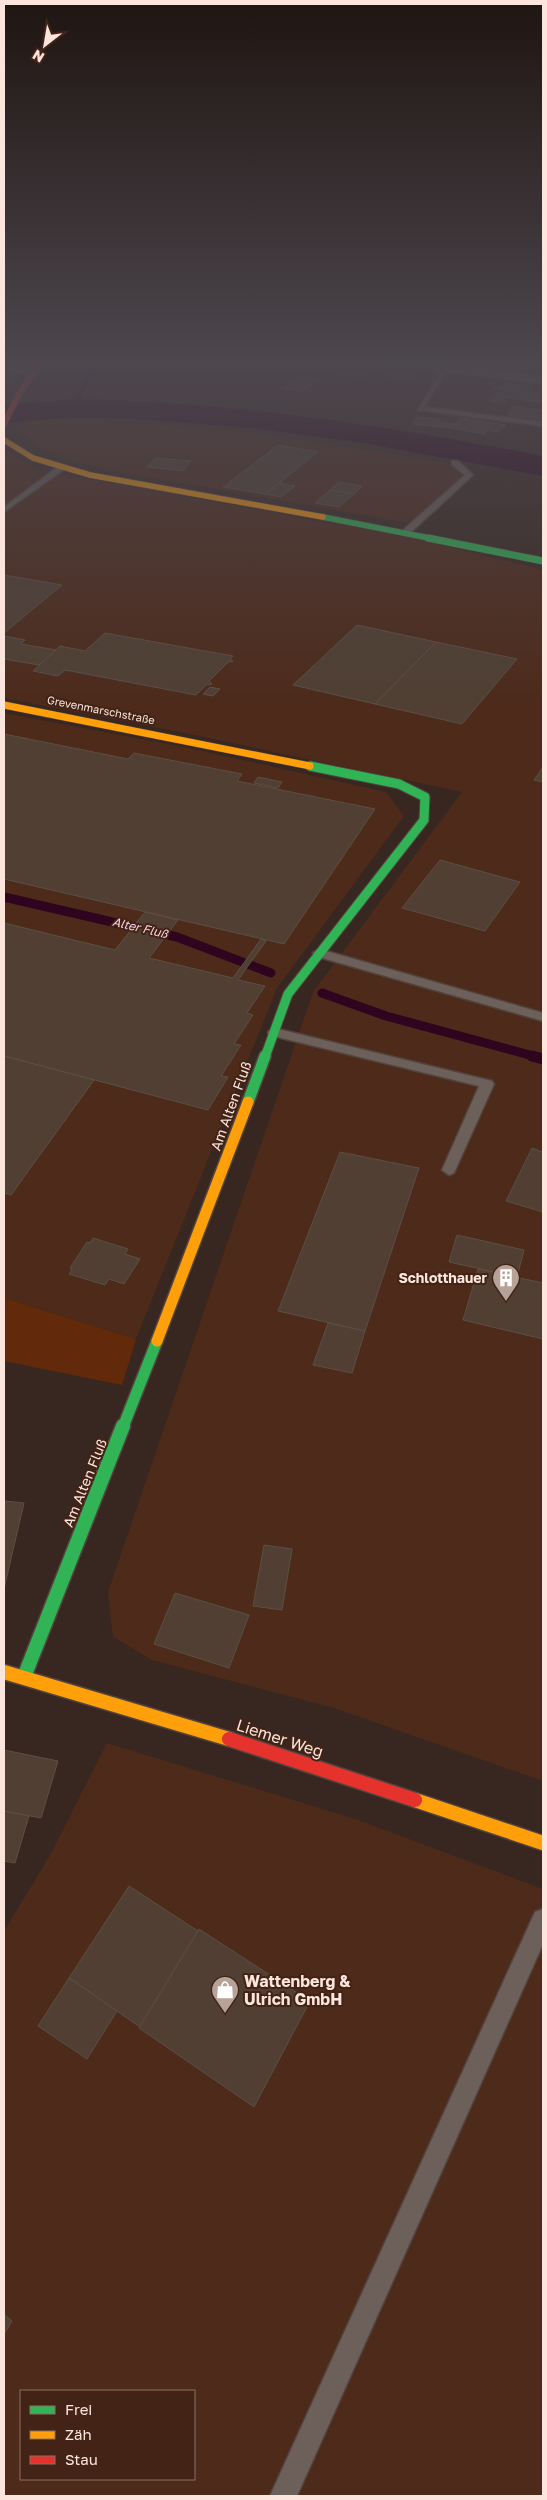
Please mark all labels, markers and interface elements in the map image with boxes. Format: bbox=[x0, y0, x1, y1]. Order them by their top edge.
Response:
north arrow bbox=[20, 20, 70, 70]
text: N bbox=[29, 47, 47, 67]
street label: Grevenmarschstraße bbox=[46, 693, 156, 726]
water label: Alter Fluß bbox=[111, 914, 170, 941]
street label: Am Alten Fluß bbox=[206, 1059, 255, 1153]
building icon: Schlotthauer bbox=[491, 1263, 521, 1302]
place label: Schlotthauer bbox=[398, 1269, 488, 1286]
street label: Am Alten Fluß bbox=[59, 1436, 110, 1529]
street label: Liemer Weg bbox=[234, 1715, 326, 1761]
place label: Wattenberg & Ulrich GmbH bbox=[244, 1971, 351, 2009]
shop icon: Wattenberg & Ulrich GmbH bbox=[210, 1975, 240, 2014]
legend bbox=[20, 2390, 195, 2480]
text: Frei bbox=[65, 2400, 92, 2418]
text: Zäh bbox=[65, 2425, 92, 2443]
text: Stau bbox=[65, 2450, 98, 2468]

